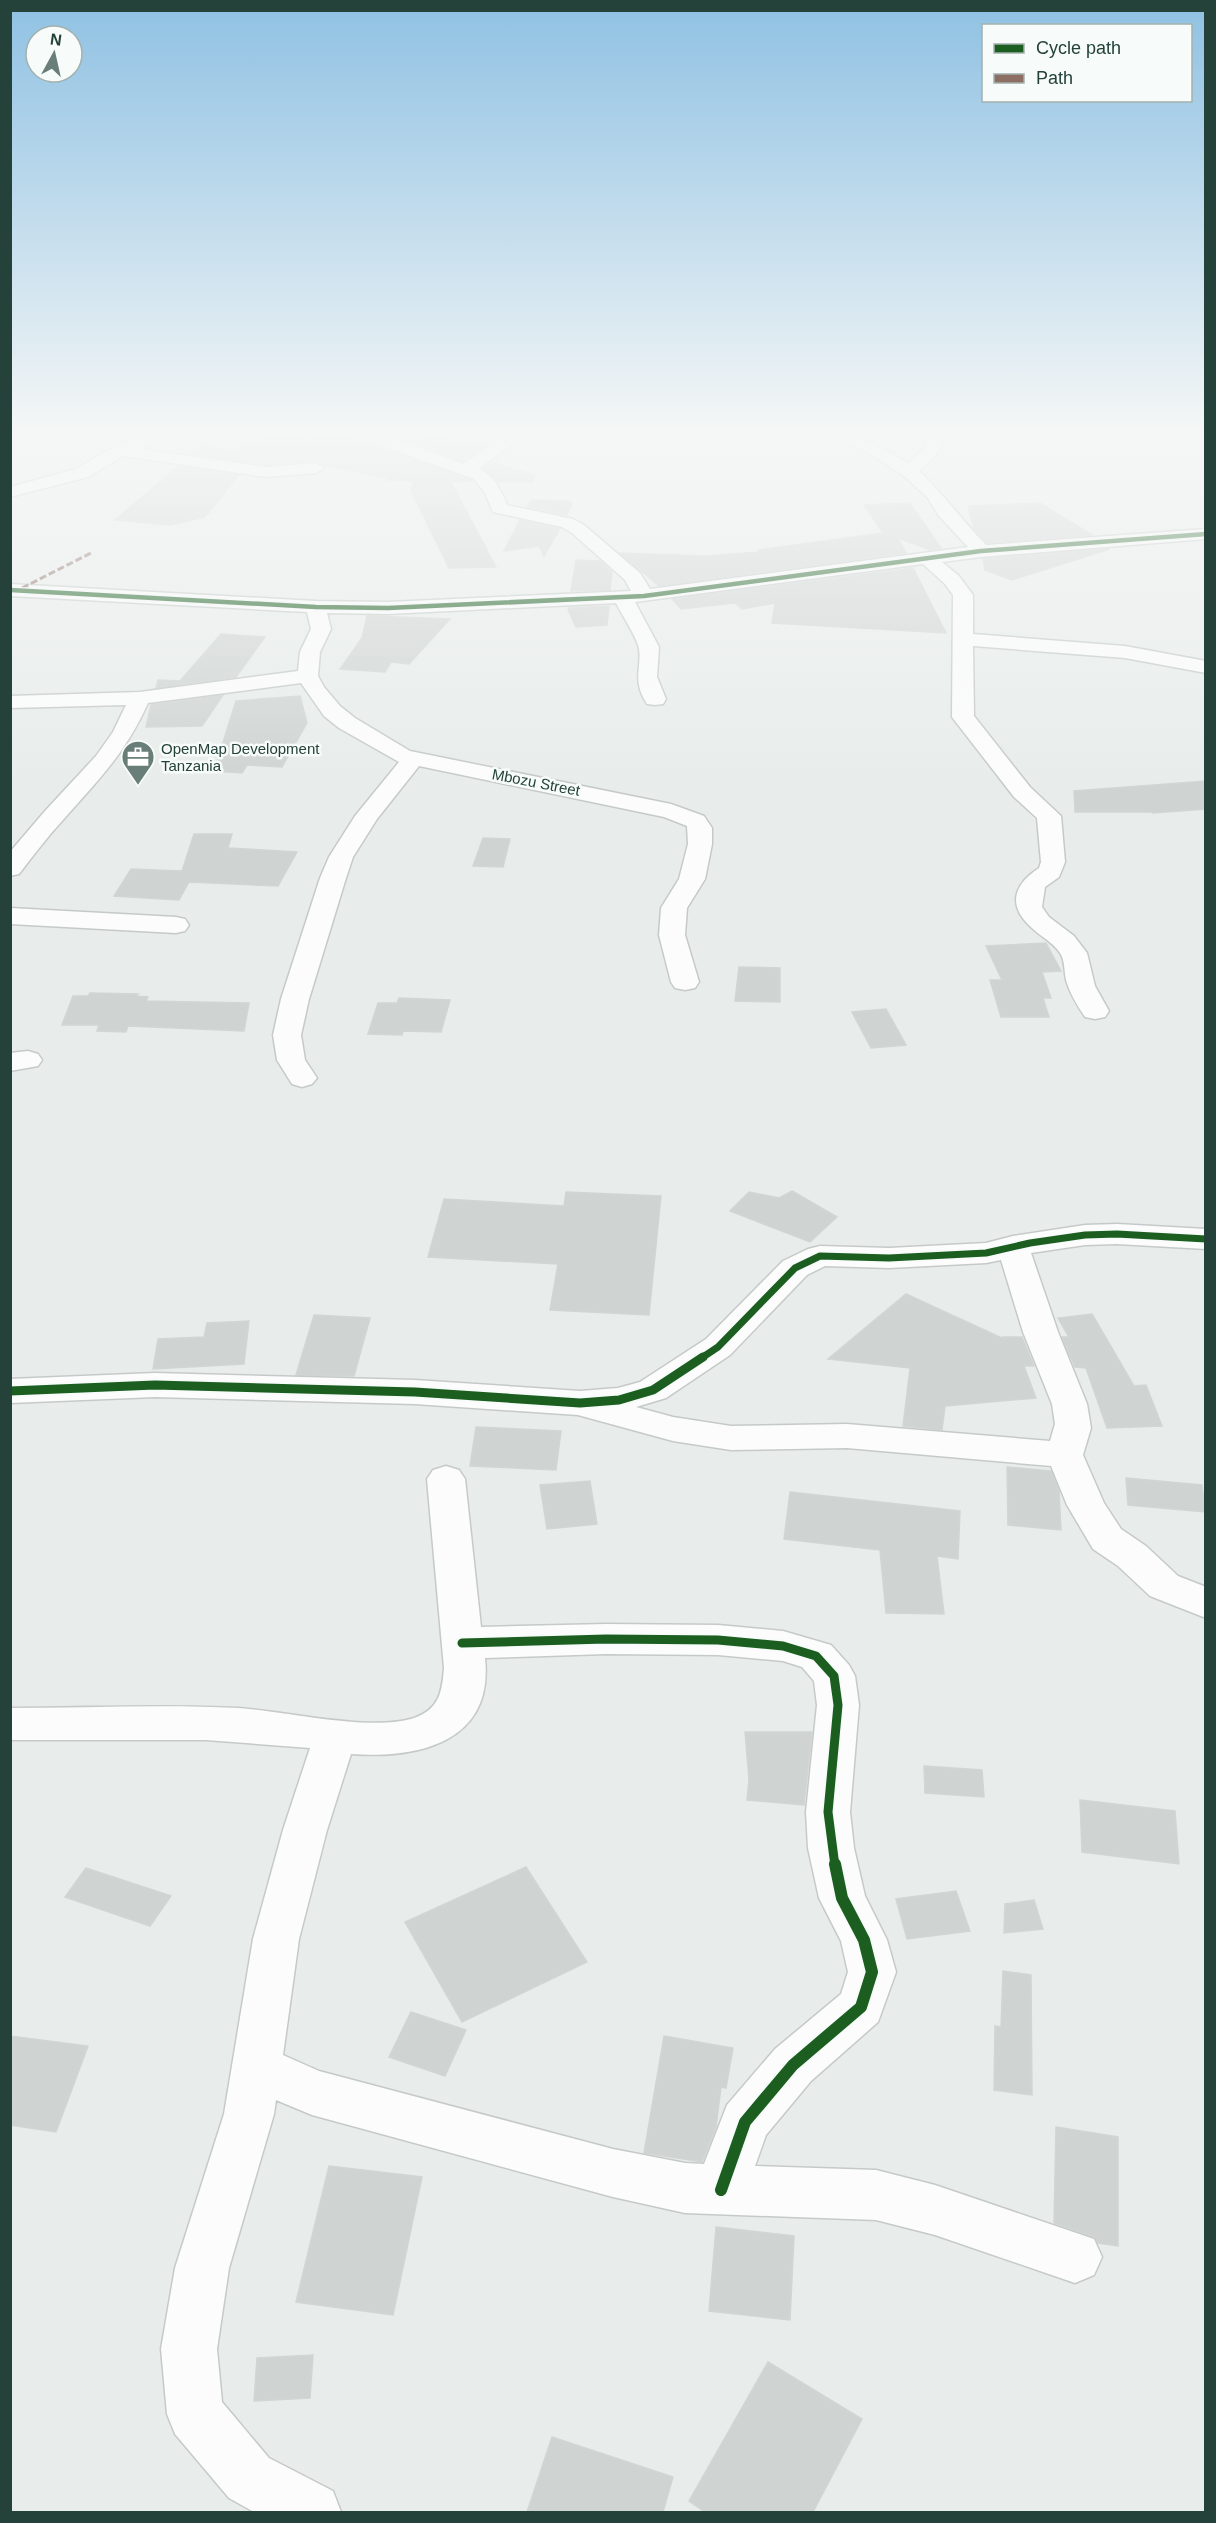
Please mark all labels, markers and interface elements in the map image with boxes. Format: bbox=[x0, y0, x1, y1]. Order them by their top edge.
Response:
north arrow bbox=[24, 24, 84, 84]
legend bbox=[982, 24, 1192, 102]
text: N bbox=[49, 30, 63, 49]
text: Cycle path bbox=[1036, 38, 1121, 58]
text: Path bbox=[1036, 68, 1073, 88]
office icon: OpenMap Development Tanzania bbox=[120, 739, 156, 786]
place label: OpenMap Development Tanzania bbox=[161, 740, 320, 774]
street label: Mbozu Street bbox=[491, 765, 582, 799]

